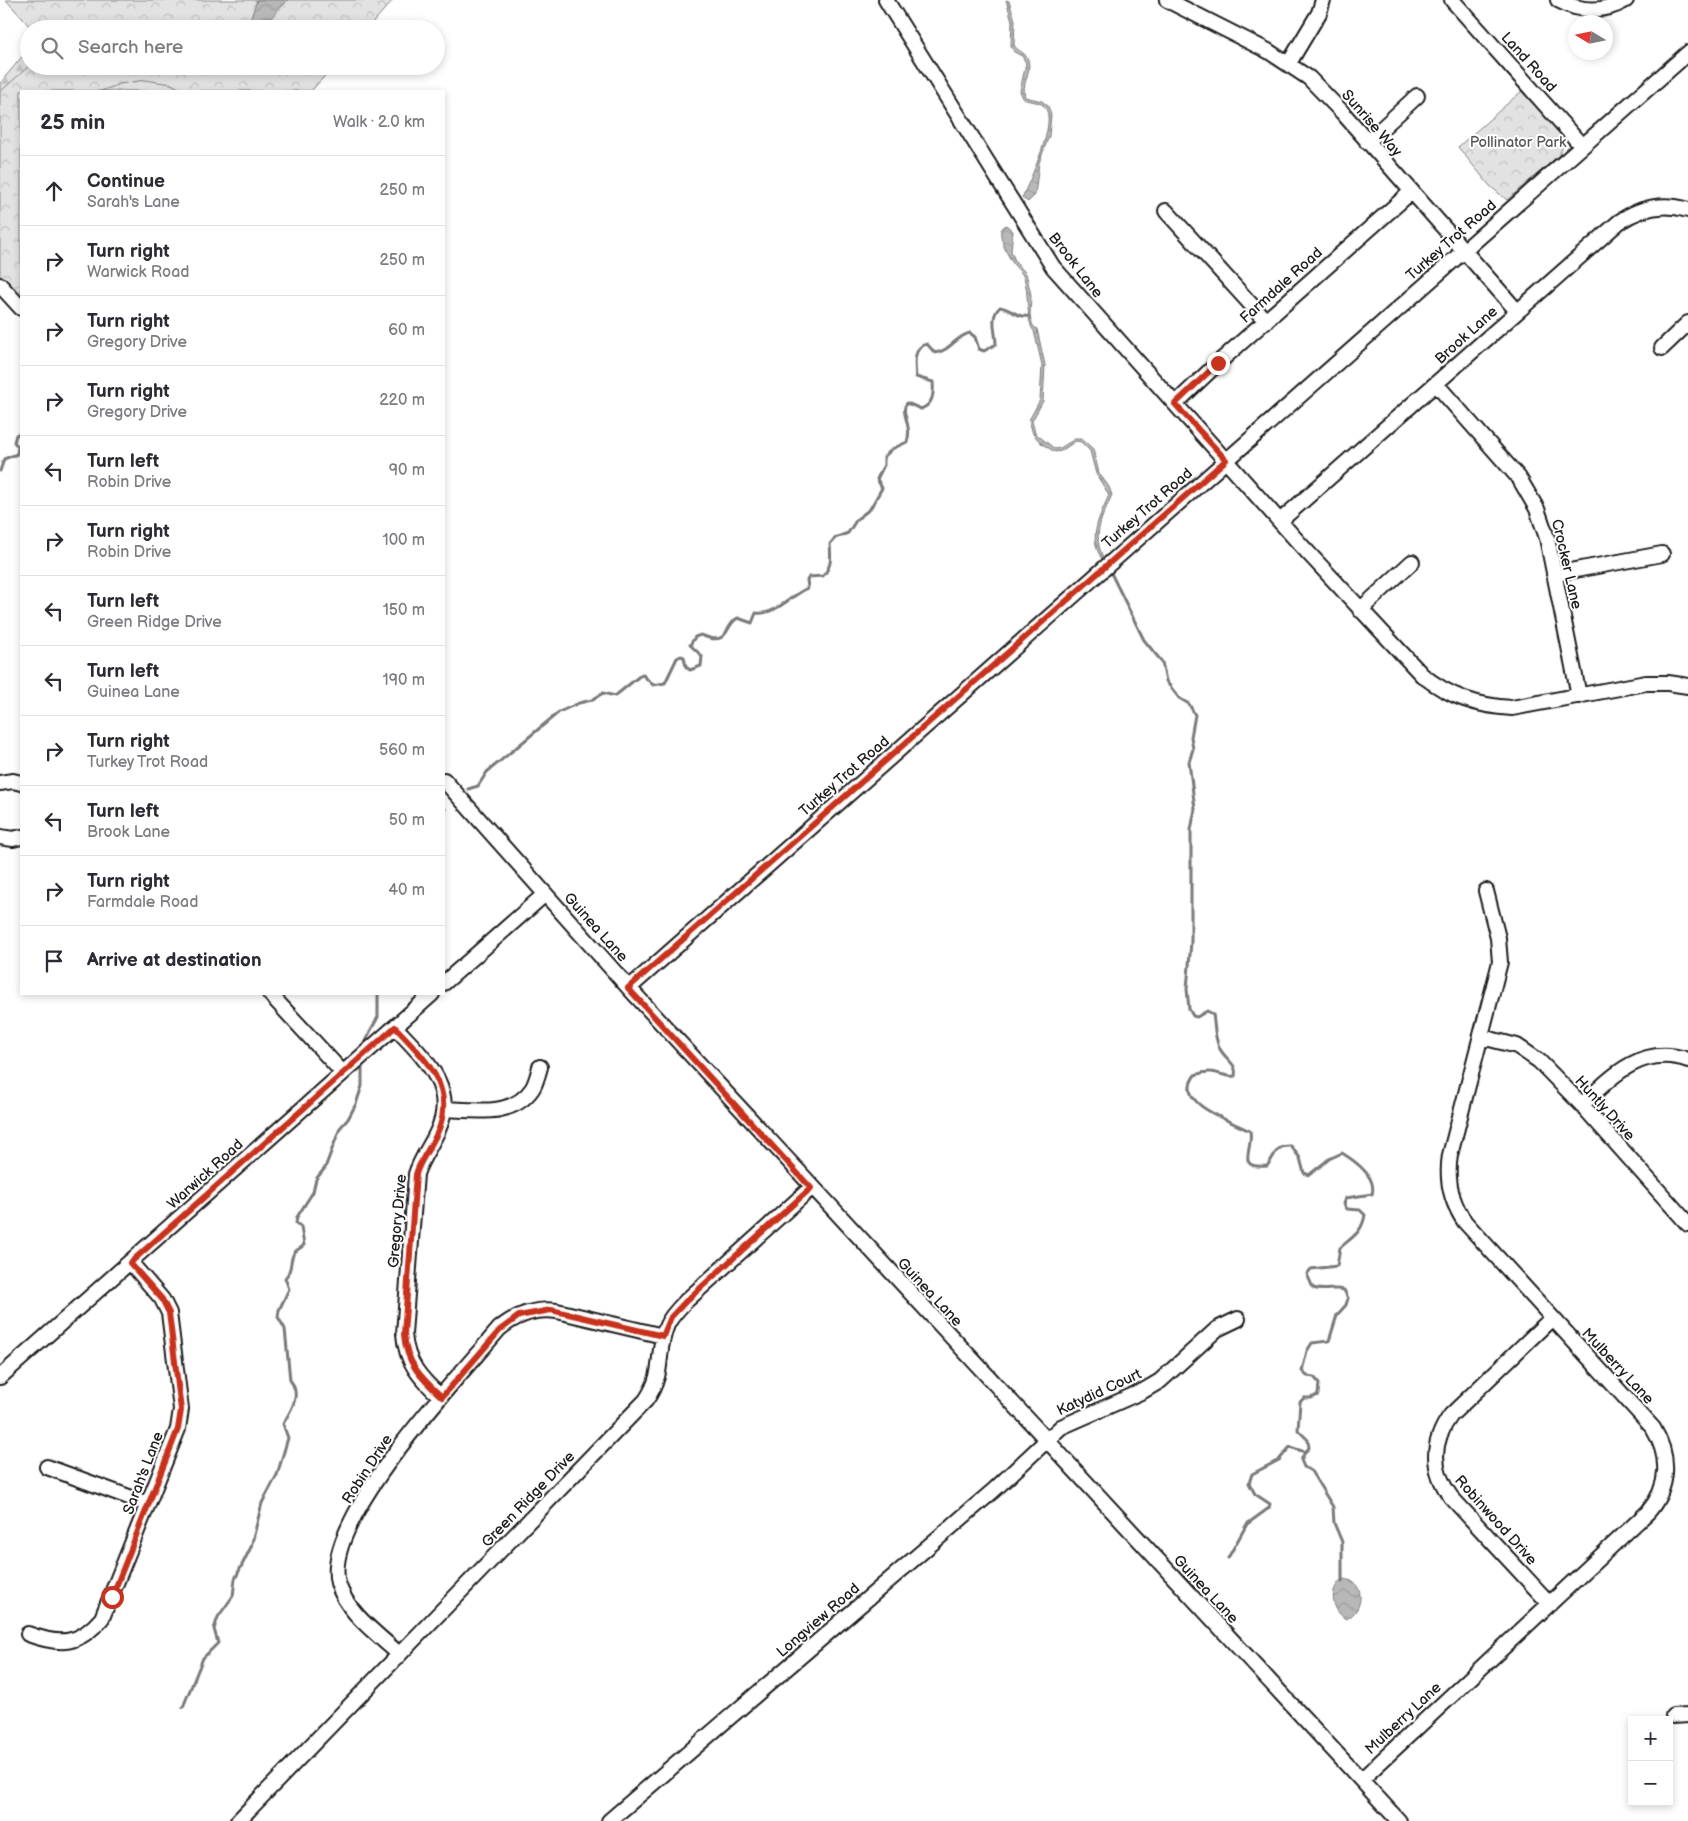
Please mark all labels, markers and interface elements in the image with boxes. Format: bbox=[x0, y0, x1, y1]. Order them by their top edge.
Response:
north arrow bbox=[1568, 15, 1613, 60]
search box bbox=[20, 20, 445, 75]
street label: Land Road bbox=[1497, 28, 1560, 96]
icon: search bbox=[38, 34, 66, 62]
text: Search here bbox=[78, 36, 183, 59]
street label: Sunrise Way bbox=[1337, 86, 1406, 161]
text: 25 min bbox=[40, 110, 105, 135]
text: Walk · 2.0 km bbox=[333, 113, 425, 132]
park label: Pollinator Park bbox=[1470, 133, 1567, 152]
text: Continue bbox=[87, 170, 165, 193]
icon: ahead bbox=[40, 177, 68, 205]
text: 250 m bbox=[379, 181, 425, 200]
text: Sarah's Lane bbox=[87, 193, 180, 212]
street label: Turkey Trot Road bbox=[1402, 196, 1500, 285]
street label: Brook Lane bbox=[1044, 229, 1107, 302]
text: Turn right bbox=[87, 240, 170, 263]
street label: Farmdale Road bbox=[1236, 243, 1326, 327]
icon: right bbox=[40, 247, 68, 275]
text: 250 m bbox=[379, 251, 425, 270]
text: Warwick Road bbox=[87, 263, 189, 282]
street label: Brook Lane bbox=[1431, 302, 1502, 368]
text: Turn right bbox=[87, 310, 170, 333]
icon: right bbox=[40, 317, 68, 345]
text: 60 m bbox=[388, 321, 425, 340]
text: Gregory Drive bbox=[87, 333, 187, 352]
route end bbox=[1207, 352, 1230, 375]
text: Turn right bbox=[87, 380, 170, 403]
icon: right bbox=[40, 387, 68, 415]
text: 220 m bbox=[379, 391, 425, 410]
text: Gregory Drive bbox=[87, 403, 187, 422]
text: Turn left bbox=[87, 450, 159, 473]
icon: left bbox=[40, 457, 68, 485]
text: 90 m bbox=[389, 461, 425, 480]
street label: Turkey Trot Road bbox=[1098, 464, 1196, 553]
text: Robin Drive bbox=[87, 473, 171, 492]
street label: Crocker Lane bbox=[1547, 517, 1586, 611]
text: Turn right bbox=[87, 520, 170, 543]
icon: right bbox=[40, 527, 68, 555]
text: 100 m bbox=[382, 531, 425, 550]
text: Robin Drive bbox=[87, 543, 171, 562]
text: Turn left bbox=[87, 590, 159, 613]
icon: left bbox=[40, 597, 68, 625]
text: 150 m bbox=[383, 601, 425, 620]
text: Green Ridge Drive bbox=[87, 613, 222, 632]
text: Turn left bbox=[87, 660, 159, 683]
icon: left bbox=[40, 667, 68, 695]
text: 190 m bbox=[383, 671, 425, 690]
text: Guinea Lane bbox=[87, 683, 180, 702]
text: Turn right bbox=[87, 730, 170, 753]
street label: Turkey Trot Road bbox=[795, 732, 893, 821]
icon: right bbox=[40, 737, 68, 765]
text: 560 m bbox=[379, 741, 425, 760]
text: Turkey Trot Road bbox=[87, 753, 208, 772]
text: Turn left bbox=[87, 800, 159, 823]
icon: left bbox=[40, 807, 68, 835]
text: 50 m bbox=[389, 811, 425, 830]
text: Brook Lane bbox=[87, 823, 170, 842]
text: Turn right bbox=[87, 870, 170, 893]
icon: right bbox=[40, 877, 68, 905]
text: 40 m bbox=[388, 881, 425, 900]
street label: Guinea Lane bbox=[559, 889, 632, 966]
text: Farmdale Road bbox=[87, 893, 198, 912]
icon: arrive bbox=[40, 947, 68, 975]
text: Arrive at destination bbox=[87, 949, 262, 972]
street label: Huntly Drive bbox=[1571, 1072, 1639, 1145]
street label: Warwick Road bbox=[163, 1135, 247, 1214]
street label: Gregory Drive bbox=[384, 1173, 411, 1269]
street label: Guinea Lane bbox=[893, 1254, 966, 1331]
street label: Mulberry Lane bbox=[1577, 1324, 1658, 1409]
street label: Katydid Court bbox=[1054, 1364, 1145, 1420]
street label: Sarah's Lane bbox=[119, 1429, 168, 1517]
street label: Robin Drive bbox=[338, 1431, 397, 1508]
street label: Green Ridge Drive bbox=[478, 1447, 579, 1551]
street label: Robinwood Drive bbox=[1450, 1471, 1541, 1569]
street label: Guinea Lane bbox=[1169, 1551, 1242, 1628]
street label: Longview Road bbox=[773, 1579, 864, 1662]
route start bbox=[101, 1586, 124, 1609]
street label: Mulberry Lane bbox=[1361, 1678, 1446, 1759]
map controls bbox=[1628, 1716, 1673, 1806]
button: + bbox=[1628, 1716, 1673, 1761]
button: − bbox=[1628, 1761, 1673, 1806]

